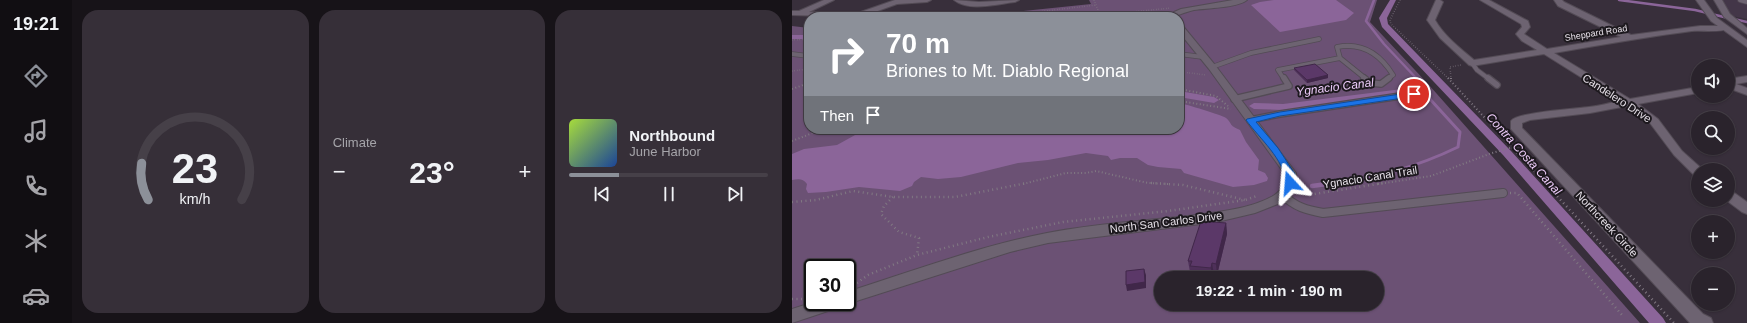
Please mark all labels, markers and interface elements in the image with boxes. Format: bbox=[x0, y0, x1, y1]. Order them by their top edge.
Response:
text: 19:21 bbox=[13, 14, 59, 34]
street label: Sheppard Road bbox=[1564, 23, 1628, 43]
icon: right bbox=[820, 28, 872, 80]
text: 70 m bbox=[886, 28, 950, 59]
map controls bbox=[1691, 59, 1735, 311]
button: sound bbox=[1691, 59, 1735, 103]
text: Briones to Mt. Diablo Regional bbox=[886, 61, 1129, 81]
icon: directions bbox=[22, 62, 50, 90]
street label: Candelero Drive bbox=[1580, 71, 1654, 125]
water label: Ygnacio Canal bbox=[1295, 75, 1375, 99]
pin bbox=[1397, 77, 1431, 111]
icon: arrive bbox=[1403, 83, 1425, 105]
icon: arrive bbox=[862, 104, 884, 126]
text: Then bbox=[820, 107, 854, 124]
water label: Contra Costa Canal bbox=[1484, 110, 1565, 198]
button: search bbox=[1691, 111, 1735, 155]
icon: music bbox=[22, 117, 50, 145]
text: Northbound bbox=[629, 127, 715, 144]
text: Climate bbox=[333, 135, 377, 150]
text: 23 bbox=[172, 144, 218, 191]
text: June Harbor bbox=[629, 144, 701, 159]
text: 23° bbox=[409, 156, 455, 189]
text: − bbox=[333, 159, 346, 184]
text: + bbox=[518, 159, 531, 184]
position arrow bbox=[1269, 162, 1311, 204]
button: layers bbox=[1691, 163, 1735, 207]
street label: Ygnacio Canal Trail bbox=[1322, 164, 1418, 190]
icon: phone bbox=[22, 172, 50, 200]
icon: previous bbox=[591, 183, 613, 205]
icon: pause bbox=[658, 183, 680, 205]
icon: next bbox=[724, 183, 746, 205]
street label: Northcreek Circle bbox=[1574, 189, 1640, 259]
text: km/h bbox=[180, 190, 211, 206]
street label: North San Carlos Drive bbox=[1109, 209, 1223, 235]
button: + bbox=[1691, 215, 1735, 259]
icon: climate bbox=[22, 227, 50, 255]
speed limit sign: 30 bbox=[804, 259, 856, 311]
button: − bbox=[1691, 267, 1735, 311]
icon: car bbox=[22, 282, 50, 310]
text: 19:22 · 1 min · 190 m bbox=[1196, 282, 1342, 299]

